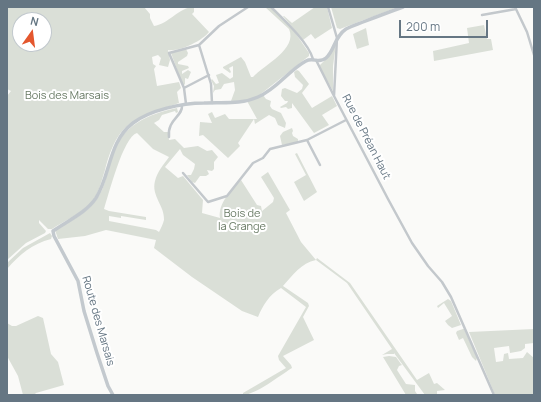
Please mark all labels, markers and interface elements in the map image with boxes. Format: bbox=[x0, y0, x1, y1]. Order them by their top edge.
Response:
north arrow bbox=[12, 12, 52, 52]
scale bar bbox=[401, 12, 490, 38]
text: N bbox=[29, 13, 40, 29]
text: 200 m bbox=[406, 18, 440, 35]
park label: Bois des Marsais bbox=[25, 89, 109, 103]
street label: Rue de Préan Haut bbox=[339, 92, 393, 182]
park label: Bois de la Grange bbox=[218, 207, 266, 233]
street label: Route des Marsais bbox=[79, 274, 117, 368]

